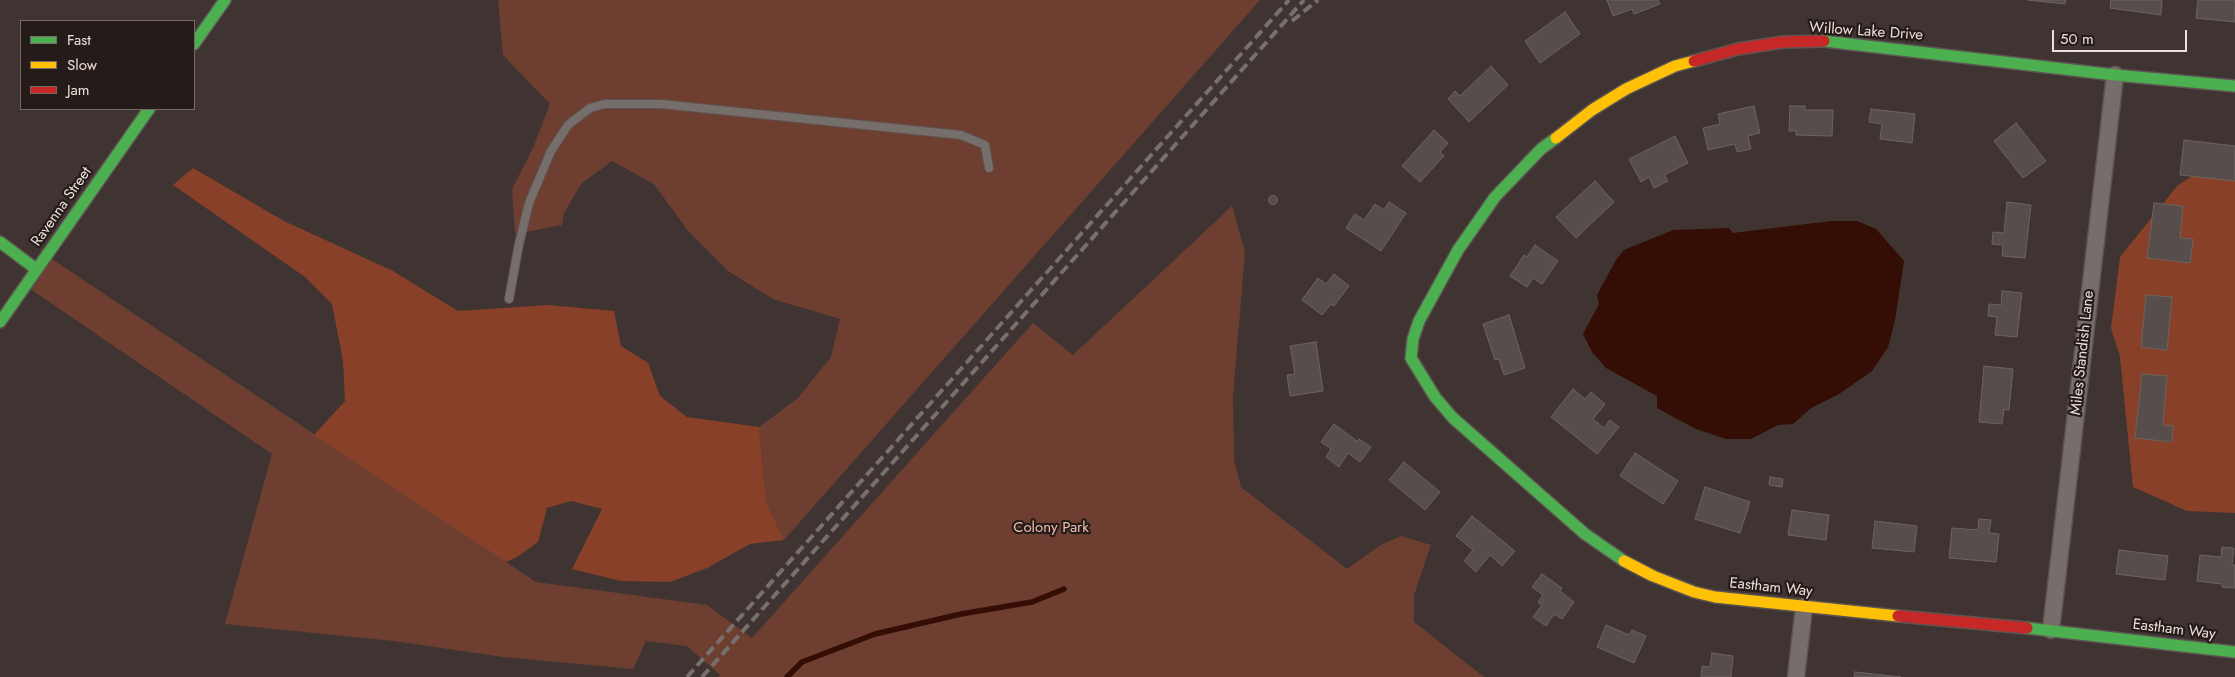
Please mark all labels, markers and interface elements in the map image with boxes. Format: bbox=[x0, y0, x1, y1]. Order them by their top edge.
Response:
street label: Willow Lake Drive bbox=[1808, 19, 1924, 45]
legend bbox=[20, 20, 195, 110]
scale bar bbox=[2055, 20, 2190, 52]
text: 50 m bbox=[2060, 28, 2094, 50]
text: Fast bbox=[67, 29, 91, 51]
text: Slow bbox=[67, 54, 97, 76]
text: Jam bbox=[67, 79, 90, 101]
street label: Ravenna Street bbox=[28, 164, 96, 250]
street label: Miles Standish Lane bbox=[2068, 290, 2098, 416]
park label: Colony Park bbox=[1013, 519, 1089, 537]
street label: Eastham Way bbox=[1729, 575, 1813, 601]
street label: Eastham Way bbox=[2131, 616, 2217, 644]

